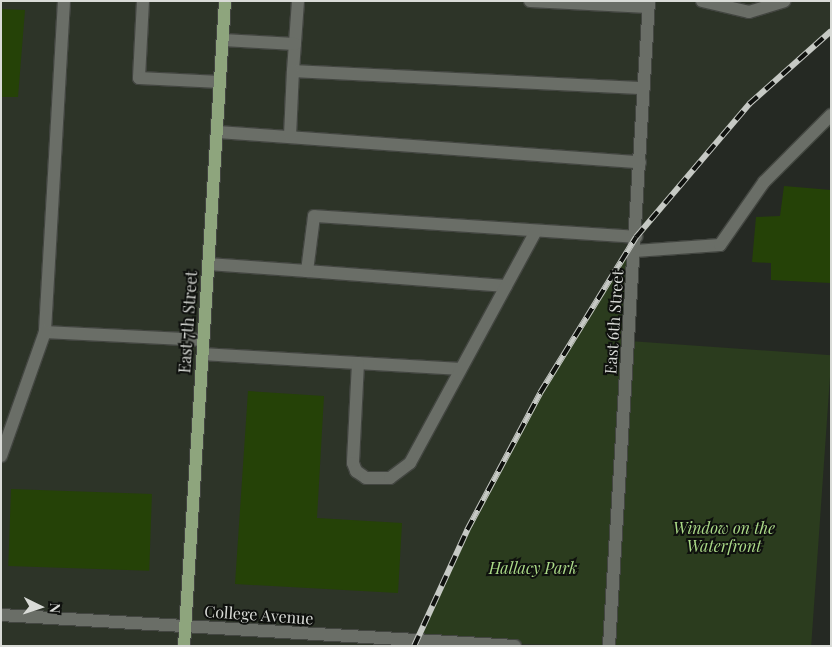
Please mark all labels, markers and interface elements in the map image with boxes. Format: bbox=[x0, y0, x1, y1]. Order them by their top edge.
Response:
street label: East 6th Street bbox=[601, 269, 627, 375]
street label: East 7th Street bbox=[175, 270, 201, 374]
park label: Window on the Waterfront bbox=[673, 518, 775, 556]
park label: Hallacy Park bbox=[489, 558, 577, 578]
north arrow bbox=[15, 582, 65, 632]
text: N bbox=[46, 602, 65, 614]
street label: College Avenue bbox=[204, 602, 314, 628]

